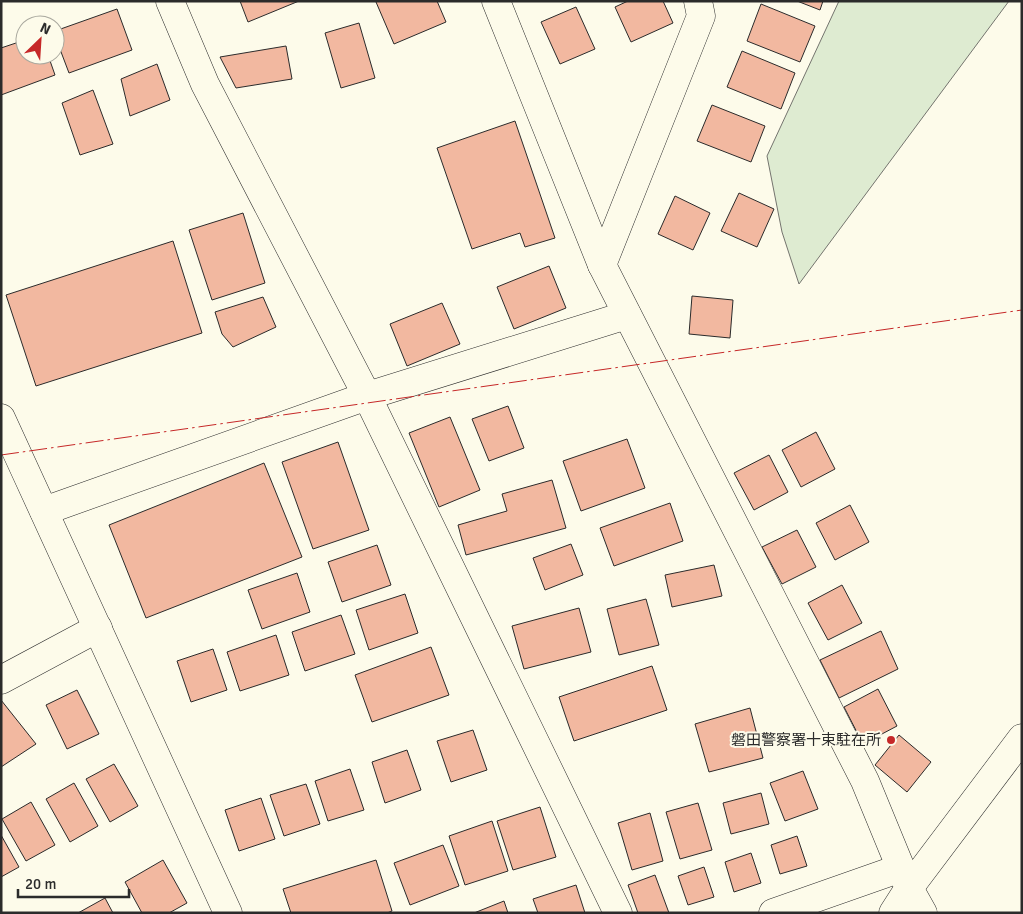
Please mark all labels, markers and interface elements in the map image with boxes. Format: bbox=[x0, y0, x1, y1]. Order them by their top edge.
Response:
north arrow bbox=[15, 15, 65, 65]
text: N bbox=[37, 19, 53, 38]
place label: 磐田警察署十束駐在所 bbox=[731, 731, 881, 749]
marker: 磐田警察署十束駐在所 bbox=[885, 734, 897, 746]
scale bar bbox=[18, 866, 129, 898]
text: 20 m bbox=[25, 875, 56, 893]

